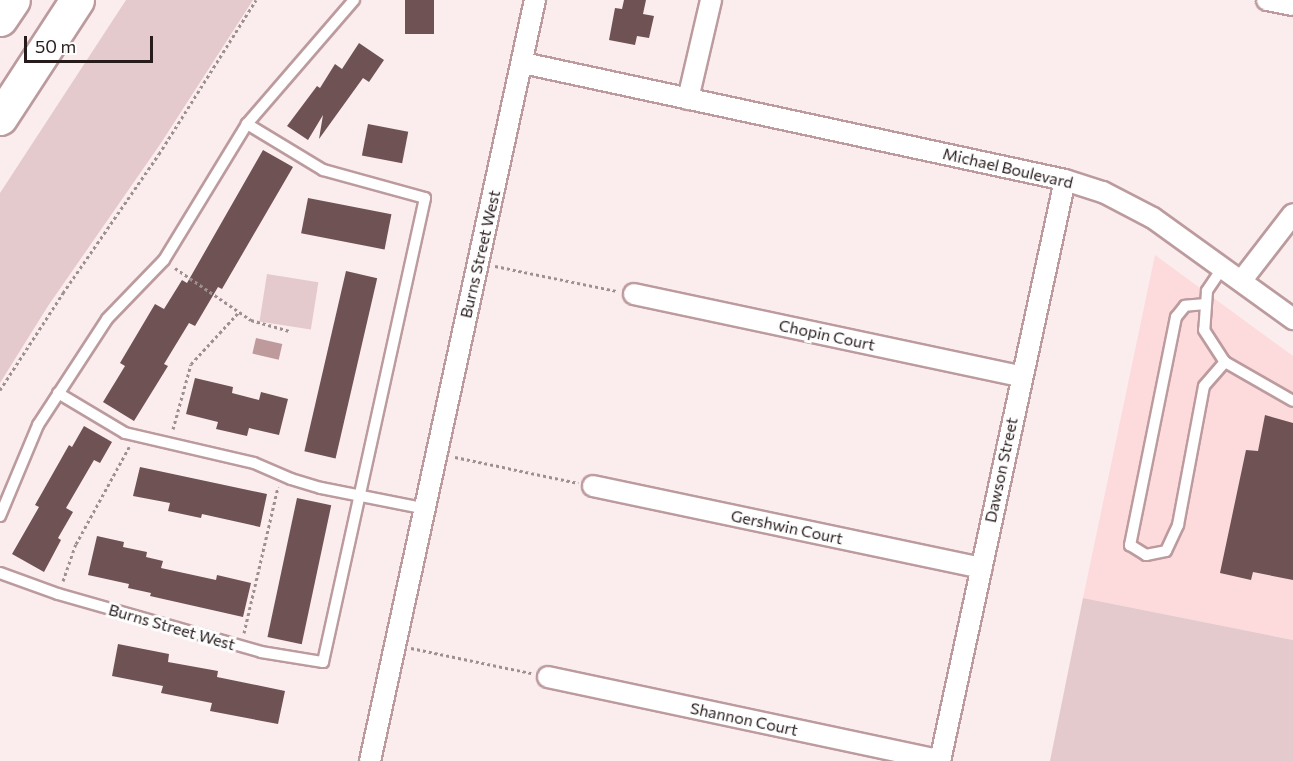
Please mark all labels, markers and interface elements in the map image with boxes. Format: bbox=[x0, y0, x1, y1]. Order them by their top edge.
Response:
scale bar bbox=[27, 24, 156, 62]
text: 50 m bbox=[35, 35, 76, 57]
street label: Michael Boulevard bbox=[941, 144, 1075, 192]
street label: Burns Street West bbox=[456, 188, 504, 320]
street label: Chopin Court bbox=[777, 315, 877, 355]
street label: Dawson Street bbox=[980, 416, 1022, 524]
street label: Gershwin Court bbox=[729, 506, 845, 548]
street label: Burns Street West bbox=[106, 600, 238, 654]
street label: Shannon Court bbox=[688, 698, 800, 740]

